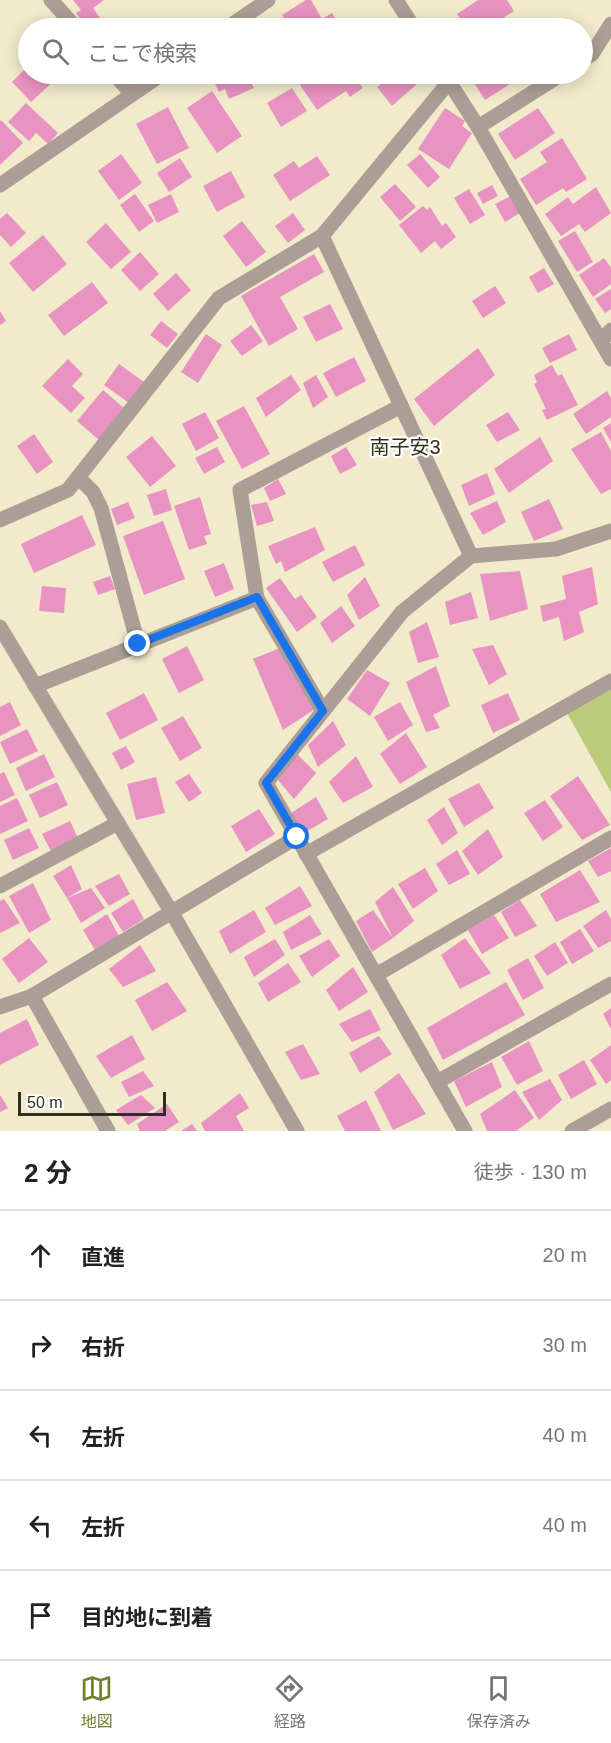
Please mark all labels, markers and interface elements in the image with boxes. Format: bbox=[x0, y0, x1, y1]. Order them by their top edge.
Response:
search box bbox=[18, 18, 593, 84]
icon: search bbox=[39, 35, 72, 68]
text: ここで検索 bbox=[87, 41, 197, 66]
district label: 南子安3 bbox=[369, 436, 441, 458]
route end bbox=[124, 630, 150, 656]
route start bbox=[283, 823, 309, 849]
scale bar bbox=[18, 1089, 166, 1116]
text: 50 m bbox=[27, 1094, 63, 1111]
text: 2 分 bbox=[24, 1158, 72, 1188]
text: 徒歩 · 130 m bbox=[474, 1161, 587, 1183]
icon: ahead bbox=[24, 1239, 57, 1272]
text: 20 m bbox=[543, 1244, 587, 1266]
text: 直進 bbox=[81, 1245, 125, 1270]
icon: right bbox=[24, 1329, 57, 1362]
text: 30 m bbox=[543, 1334, 587, 1356]
text: 右折 bbox=[81, 1335, 125, 1360]
icon: left bbox=[24, 1419, 57, 1452]
text: 40 m bbox=[543, 1424, 587, 1446]
text: 左折 bbox=[81, 1425, 125, 1450]
icon: left bbox=[24, 1509, 57, 1542]
text: 40 m bbox=[543, 1514, 587, 1536]
text: 左折 bbox=[81, 1515, 125, 1540]
icon: arrive bbox=[24, 1599, 57, 1632]
text: 目的地に到着 bbox=[81, 1605, 213, 1630]
tab: 地図 bbox=[80, 1672, 113, 1732]
tab: 経路 bbox=[273, 1672, 306, 1732]
tab: 保存済み bbox=[467, 1672, 531, 1732]

